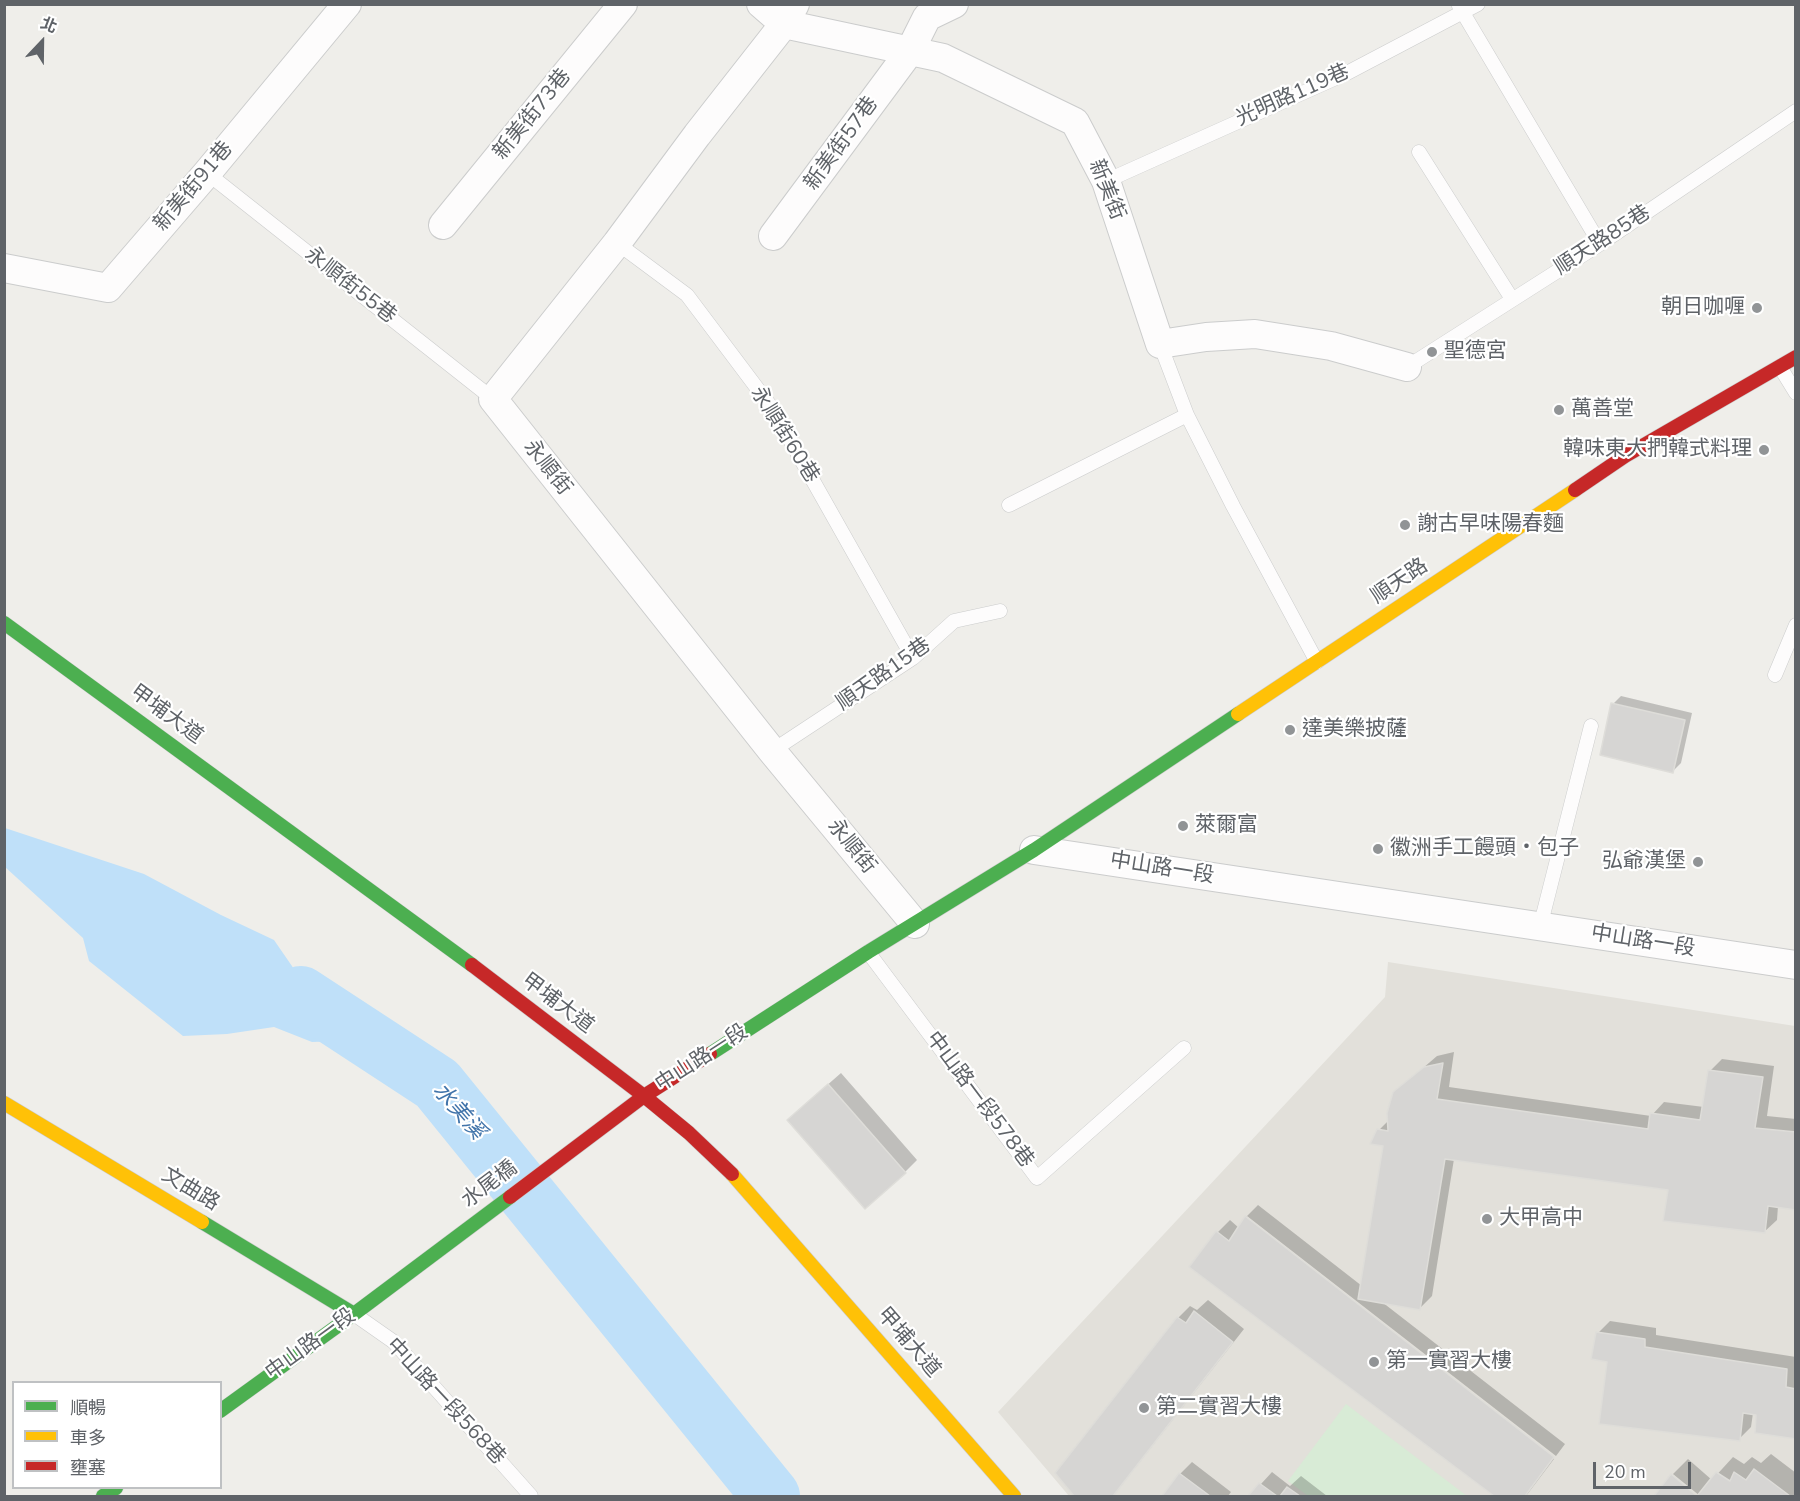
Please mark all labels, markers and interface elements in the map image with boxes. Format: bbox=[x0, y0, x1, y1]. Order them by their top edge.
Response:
north arrow bbox=[12, 12, 72, 72]
text: 北 bbox=[37, 12, 60, 39]
street label: 光明路119巷 bbox=[1232, 60, 1354, 132]
street label: 新美街73巷 bbox=[489, 65, 577, 165]
street label: 新美街57巷 bbox=[800, 92, 884, 196]
street label: 新美街91巷 bbox=[149, 137, 239, 237]
street label: 新美街 bbox=[1083, 156, 1129, 224]
street label: 順天路85巷 bbox=[1550, 201, 1656, 281]
street label: 永順街55巷 bbox=[299, 242, 401, 330]
place label: 朝日咖喱 bbox=[1661, 295, 1745, 321]
marker: 朝日咖喱 bbox=[1750, 301, 1764, 315]
place label: 聖德宮 bbox=[1444, 339, 1507, 365]
marker: 聖德宮 bbox=[1425, 345, 1439, 359]
street label: 永順街60巷 bbox=[744, 382, 824, 488]
place label: 萬善堂 bbox=[1571, 397, 1634, 423]
marker: 萬善堂 bbox=[1552, 403, 1566, 417]
street label: 永順街 bbox=[518, 435, 576, 501]
place label: 韓味東大捫韓式料理 bbox=[1563, 437, 1752, 463]
marker: 韓味東大捫韓式料理 bbox=[1757, 443, 1771, 457]
place label: 謝古早味陽春麵 bbox=[1417, 512, 1564, 538]
marker: 謝古早味陽春麵 bbox=[1398, 518, 1412, 532]
street label: 順天路 bbox=[1367, 554, 1433, 610]
street label: 順天路15巷 bbox=[832, 633, 936, 717]
street label: 甲埔大道 bbox=[125, 680, 207, 750]
place label: 達美樂披薩 bbox=[1302, 717, 1407, 743]
marker: 達美樂披薩 bbox=[1283, 723, 1297, 737]
place label: 萊爾富 bbox=[1195, 813, 1258, 839]
street label: 永順街 bbox=[821, 815, 881, 879]
marker: 萊爾富 bbox=[1176, 819, 1190, 833]
place label: 徽洲手工饅頭‧包子 bbox=[1390, 836, 1579, 862]
marker: 徽洲手工饅頭‧包子 bbox=[1371, 842, 1385, 856]
street label: 中山路一段 bbox=[1108, 848, 1216, 890]
place label: 弘爺漢堡 bbox=[1602, 849, 1686, 875]
marker: 弘爺漢堡 bbox=[1691, 855, 1705, 869]
street label: 中山路一段 bbox=[1589, 921, 1697, 963]
street label: 甲埔大道 bbox=[516, 969, 598, 1039]
street label: 中山路一段 bbox=[651, 1020, 753, 1098]
street label: 中山路一段578巷 bbox=[920, 1027, 1038, 1173]
water label: 水美溪 bbox=[426, 1078, 490, 1146]
street label: 水尾橋 bbox=[457, 1156, 523, 1214]
street label: 文曲路 bbox=[157, 1163, 223, 1217]
place label: 大甲高中 bbox=[1499, 1206, 1583, 1232]
marker: 大甲高中 bbox=[1480, 1212, 1494, 1226]
street label: 甲埔大道 bbox=[871, 1303, 945, 1383]
street label: 中山路一段 bbox=[261, 1304, 361, 1386]
street label: 中山路一段568巷 bbox=[380, 1334, 510, 1470]
place label: 第一實習大樓 bbox=[1386, 1349, 1512, 1375]
marker: 第一實習大樓 bbox=[1367, 1355, 1381, 1369]
legend bbox=[12, 1381, 222, 1489]
place label: 第二實習大樓 bbox=[1156, 1395, 1282, 1421]
text: 順暢 bbox=[70, 1396, 106, 1420]
marker: 第二實習大樓 bbox=[1137, 1401, 1151, 1415]
text: 車多 bbox=[70, 1426, 106, 1450]
scale bar bbox=[1596, 1450, 1694, 1488]
text: 壅塞 bbox=[70, 1456, 106, 1480]
text: 20 m bbox=[1604, 1460, 1646, 1484]

